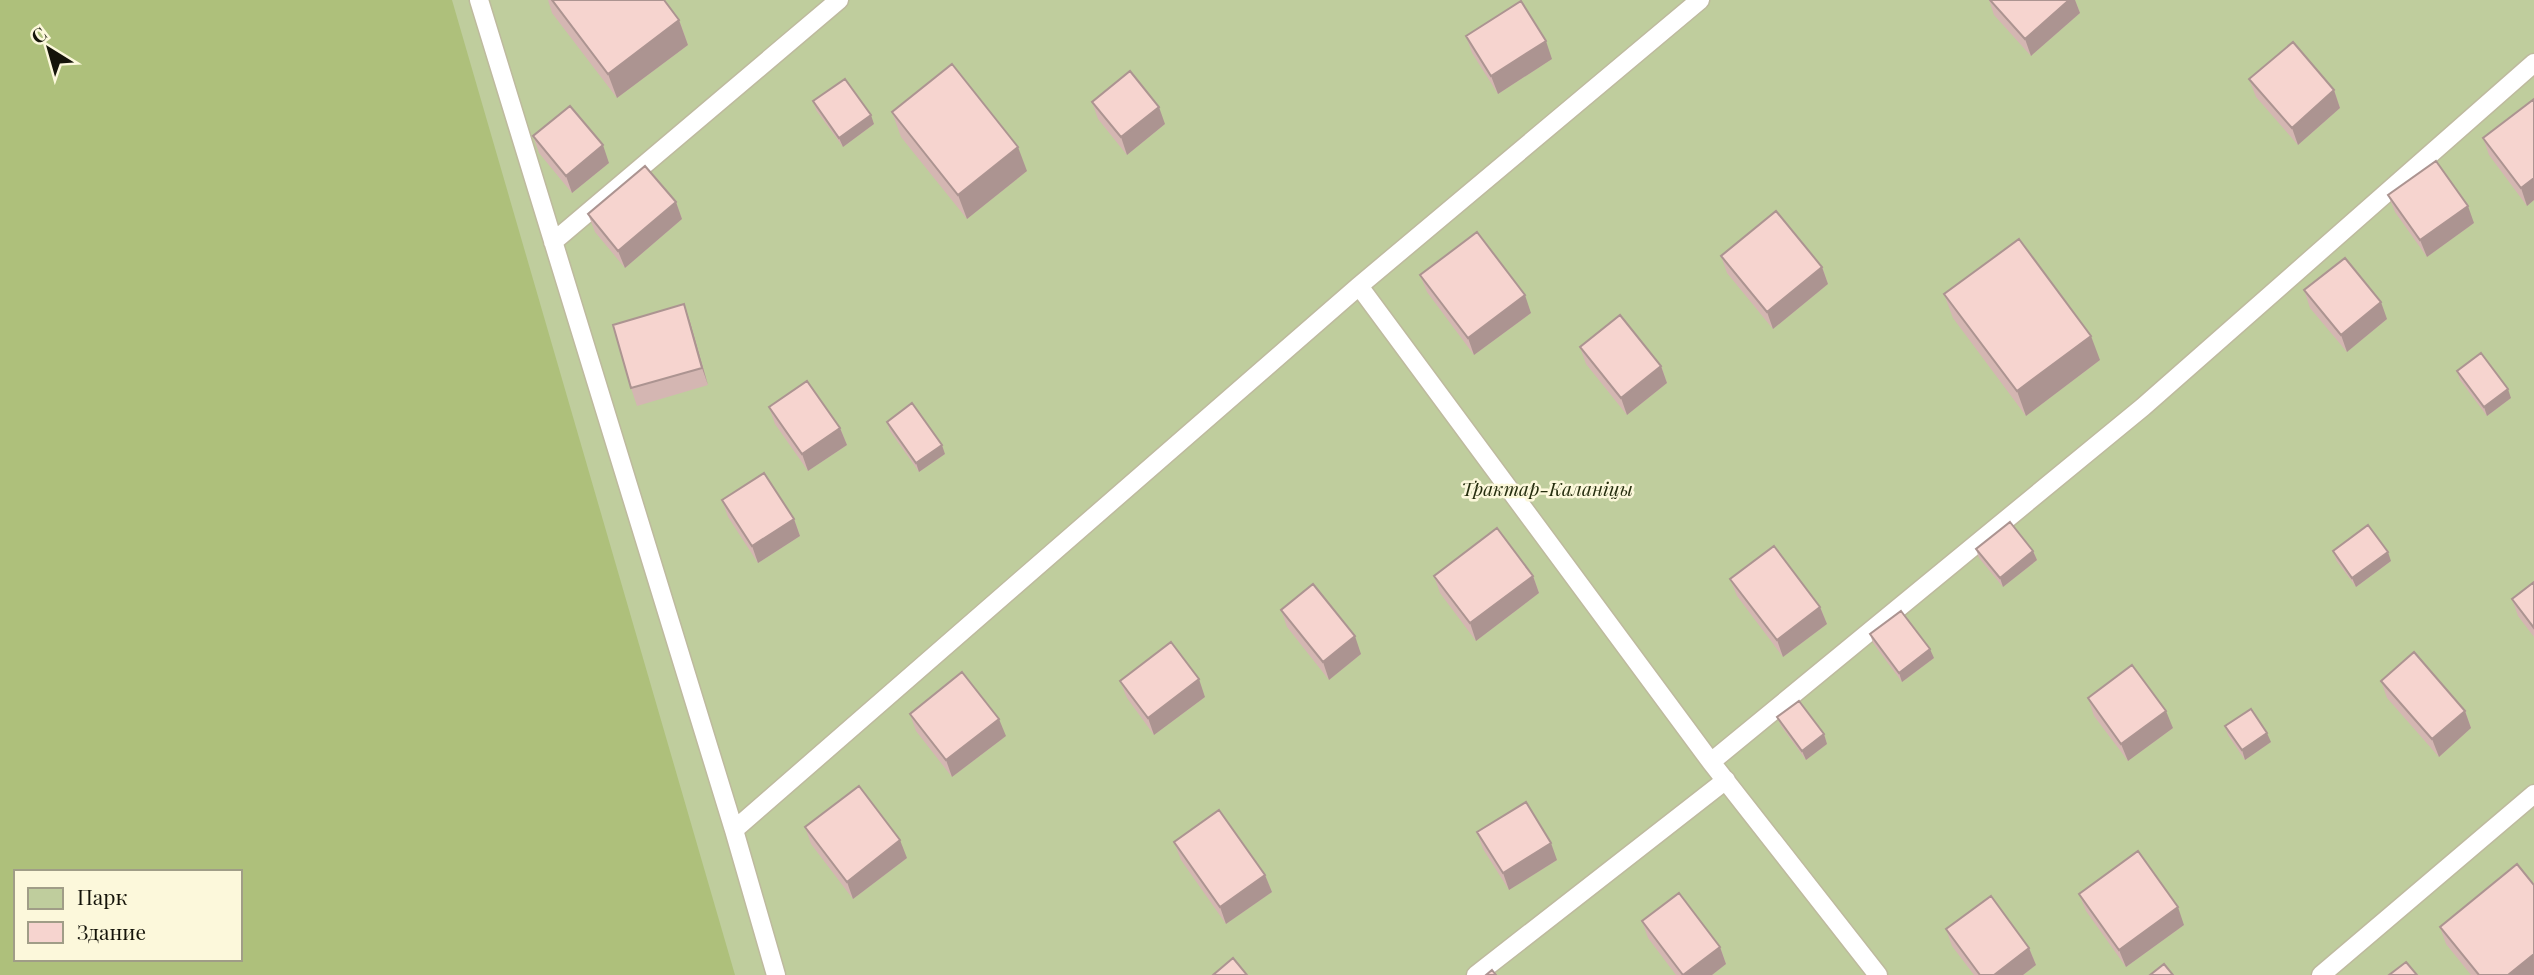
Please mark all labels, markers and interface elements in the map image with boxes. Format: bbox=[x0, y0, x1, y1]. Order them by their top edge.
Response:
north arrow bbox=[14, 14, 84, 84]
text: С bbox=[25, 20, 51, 49]
park label: Трактар-Каланіцы bbox=[1461, 475, 1633, 501]
legend bbox=[14, 870, 242, 961]
text: Парк bbox=[77, 882, 127, 910]
text: Здание bbox=[77, 917, 146, 945]

